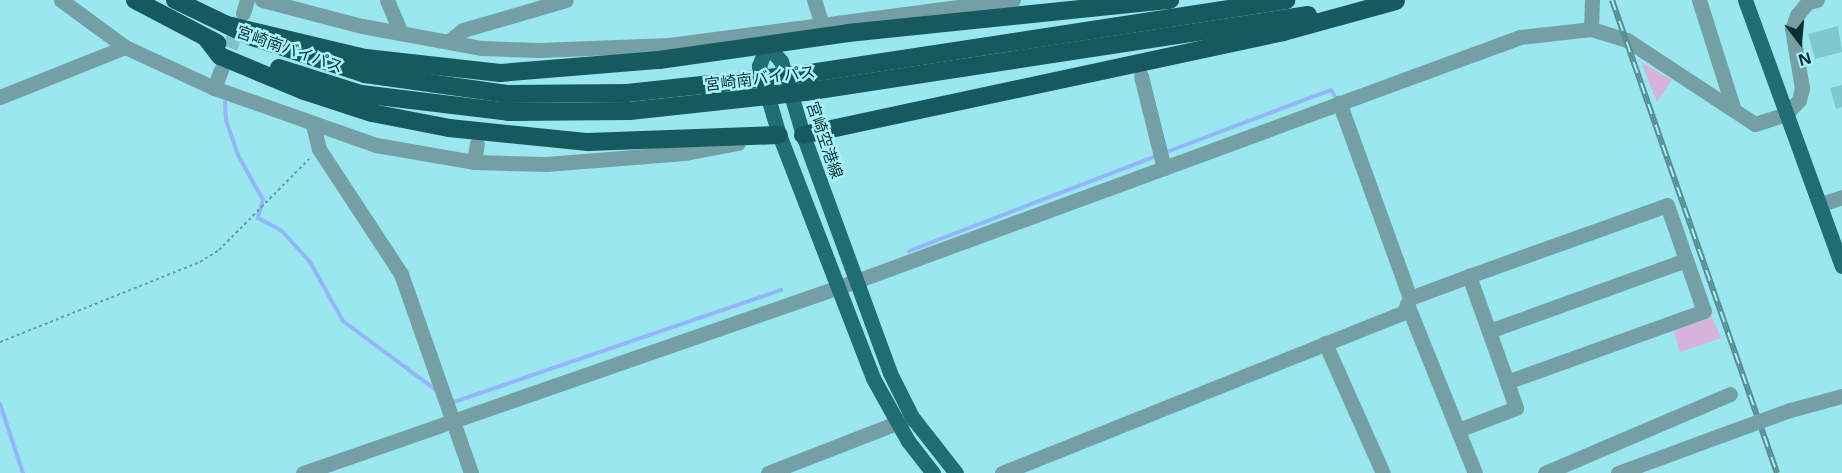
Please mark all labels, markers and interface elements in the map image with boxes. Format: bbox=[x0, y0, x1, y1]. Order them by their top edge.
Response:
north arrow bbox=[1770, 12, 1830, 72]
street label: 宮崎南バイパス bbox=[234, 22, 346, 76]
text: N bbox=[1796, 47, 1814, 72]
street label: 宮崎南バイパス bbox=[703, 62, 817, 94]
street label: 宮崎空港線 bbox=[803, 99, 847, 181]

